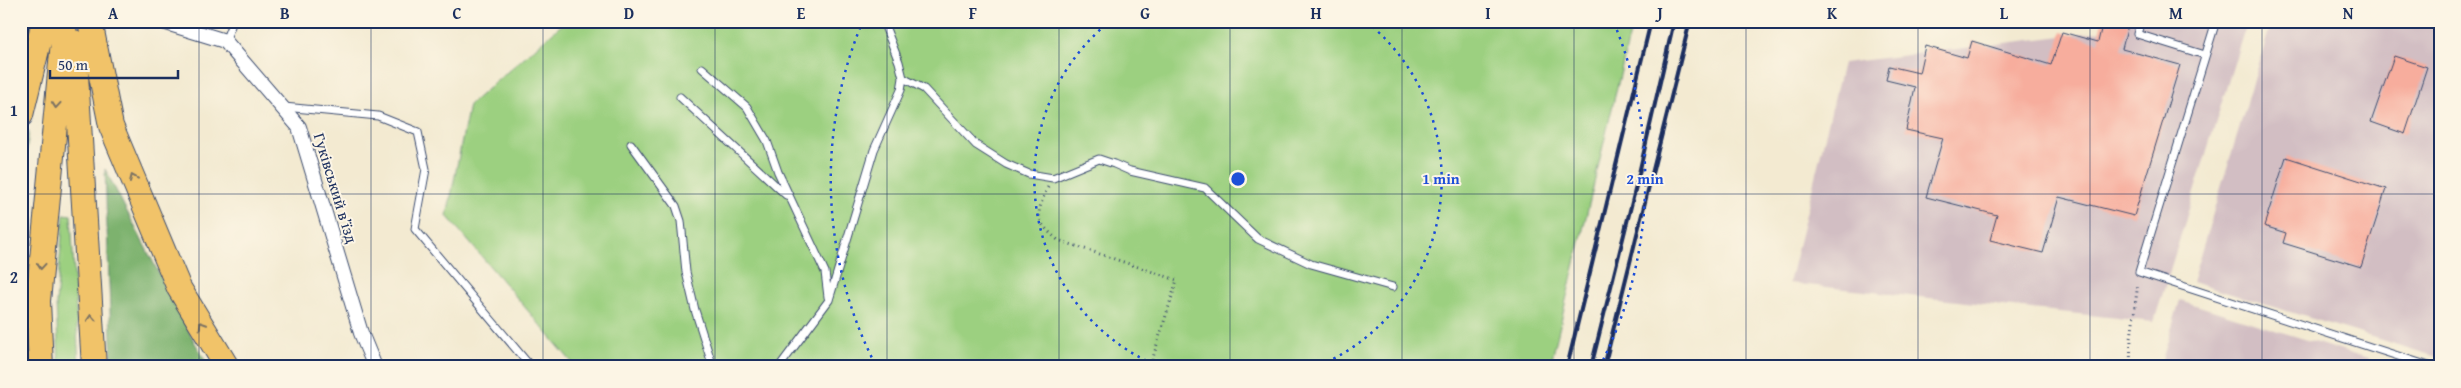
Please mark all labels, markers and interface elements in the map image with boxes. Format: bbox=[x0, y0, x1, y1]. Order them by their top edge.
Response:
text: A bbox=[108, 1, 119, 25]
text: B bbox=[280, 1, 290, 25]
text: C bbox=[452, 1, 462, 25]
text: D bbox=[624, 1, 634, 25]
text: E bbox=[797, 1, 806, 25]
text: F bbox=[969, 1, 977, 25]
text: G bbox=[1140, 1, 1150, 25]
text: H bbox=[1310, 1, 1322, 25]
text: I bbox=[1485, 1, 1491, 25]
text: J bbox=[1654, 1, 1663, 25]
text: K bbox=[1827, 1, 1838, 25]
text: L bbox=[2000, 1, 2009, 25]
text: M bbox=[2169, 1, 2183, 25]
text: N bbox=[2343, 1, 2354, 25]
scale bar bbox=[50, 48, 178, 80]
text: 50 m bbox=[58, 54, 89, 75]
text: 1 bbox=[10, 98, 18, 122]
one-way arrow bbox=[51, 101, 62, 109]
street label: Гуківський в’їзд bbox=[308, 130, 364, 246]
text: 1 min bbox=[1422, 168, 1460, 189]
text: 2 min bbox=[1626, 168, 1664, 189]
centre of rings bbox=[1229, 170, 1247, 188]
one-way arrow bbox=[129, 174, 139, 183]
one-way arrow bbox=[36, 263, 47, 271]
text: 2 bbox=[10, 265, 18, 289]
one-way arrow bbox=[86, 314, 97, 322]
one-way arrow bbox=[198, 322, 208, 331]

